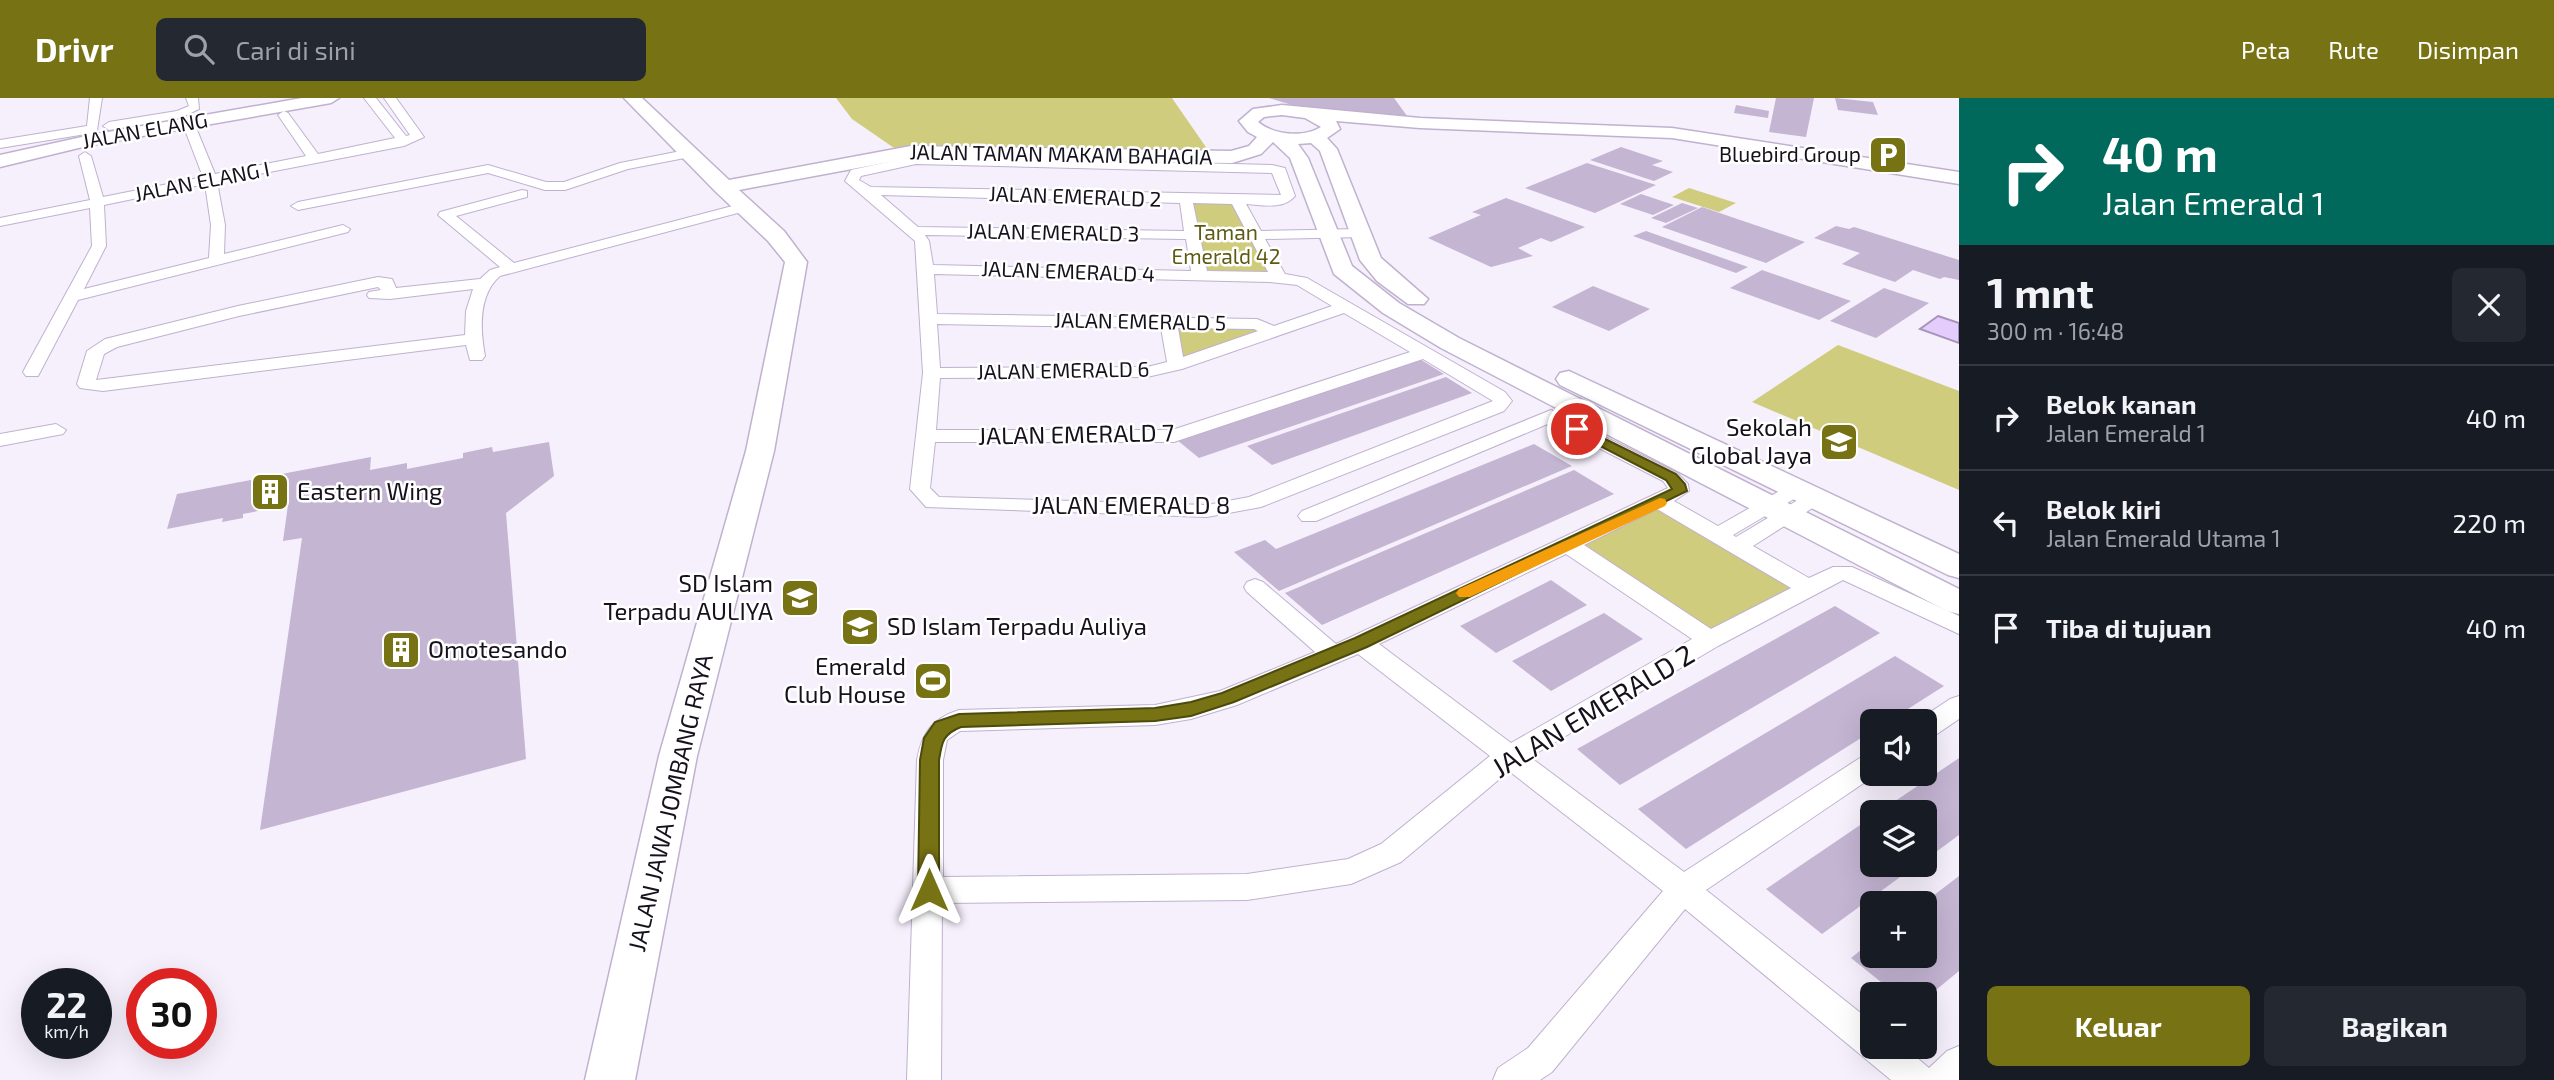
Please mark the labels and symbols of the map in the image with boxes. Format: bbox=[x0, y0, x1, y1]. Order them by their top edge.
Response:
street label: JALAN ELANG bbox=[80, 106, 210, 153]
parking icon: Bluebird Group bbox=[1867, 134, 1909, 176]
street label: JALAN TAMAN MAKAM BAHAGIA bbox=[909, 138, 1213, 169]
place label: Bluebird Group bbox=[1719, 141, 1861, 166]
street label: JALAN ELANG I bbox=[132, 155, 272, 206]
street label: JALAN EMERALD 2 bbox=[988, 180, 1162, 211]
street label: JALAN EMERALD 3 bbox=[967, 217, 1140, 246]
park label: Taman Emerald 42 bbox=[1171, 219, 1281, 268]
street label: JALAN EMERALD 4 bbox=[981, 255, 1155, 286]
street label: JALAN EMERALD 5 bbox=[1054, 306, 1226, 335]
street label: JALAN EMERALD 6 bbox=[976, 355, 1150, 384]
pin bbox=[1547, 399, 1607, 459]
place label: Sekolah Global Jaya bbox=[1691, 412, 1812, 469]
street label: JALAN EMERALD 7 bbox=[978, 417, 1174, 450]
school or university icon: Sekolah Global Jaya bbox=[1818, 421, 1860, 463]
building icon: Eastern Wing bbox=[249, 471, 291, 513]
place label: Eastern Wing bbox=[297, 476, 443, 505]
street label: JALAN EMERALD 8 bbox=[1032, 490, 1230, 519]
place label: SD Islam Terpadu AULIYA bbox=[603, 568, 773, 625]
school or university icon: SD Islam Terpadu AULIYA bbox=[779, 577, 821, 619]
school or university icon: SD Islam Terpadu Auliya bbox=[839, 606, 881, 648]
place label: SD Islam Terpadu Auliya bbox=[887, 611, 1147, 640]
building icon: Omotesando bbox=[380, 629, 422, 671]
place label: Omotesando bbox=[428, 634, 567, 663]
street label: JALAN EMERALD 2 bbox=[1485, 636, 1700, 784]
street label: JALAN JAWA JOMBANG RAYA bbox=[621, 651, 718, 954]
place label: Emerald Club House bbox=[784, 651, 906, 708]
sports icon: Emerald Club House bbox=[912, 660, 954, 702]
position arrow bbox=[892, 853, 966, 927]
speed limit sign: 30 bbox=[126, 968, 217, 1059]

